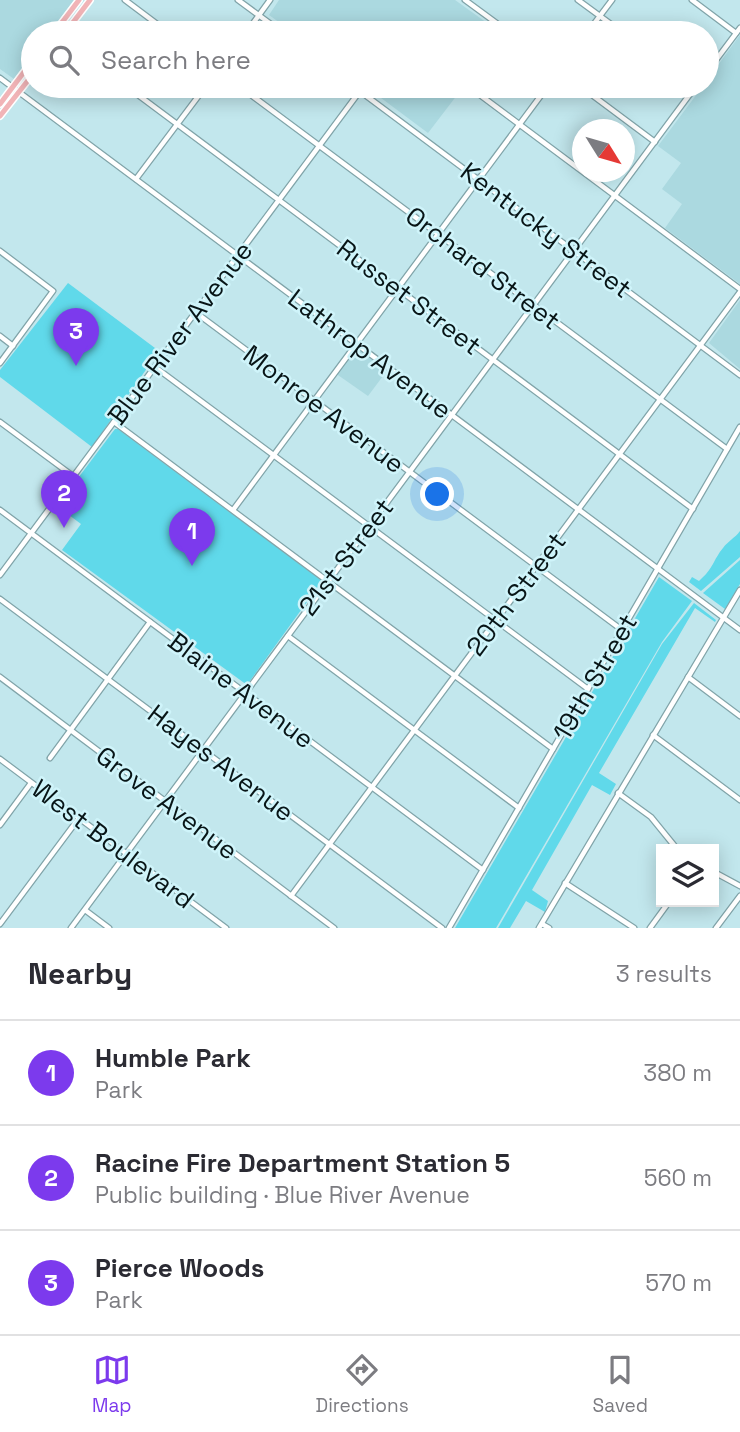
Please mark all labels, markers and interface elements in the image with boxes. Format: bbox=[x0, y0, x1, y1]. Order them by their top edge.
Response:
search box bbox=[21, 21, 719, 98]
icon: search bbox=[45, 41, 83, 79]
text: Search here bbox=[101, 43, 251, 77]
north arrow bbox=[572, 119, 635, 182]
street label: Kentucky Street bbox=[454, 155, 638, 305]
street label: Orchard Street bbox=[399, 199, 567, 337]
street label: Russet Street bbox=[330, 231, 488, 363]
street label: Blue River Avenue bbox=[100, 234, 260, 432]
street label: Lathrop Avenue bbox=[281, 281, 459, 427]
pin: 3 bbox=[53, 308, 99, 366]
street label: Monroe Avenue bbox=[237, 337, 411, 481]
pin: 2 bbox=[41, 470, 87, 528]
your location bbox=[420, 477, 454, 511]
street label: 21st Street bbox=[291, 492, 401, 622]
pin: 1 bbox=[169, 508, 215, 566]
street label: 20th Street bbox=[458, 525, 574, 663]
street label: 19th Street bbox=[545, 608, 645, 746]
street label: Blaine Avenue bbox=[161, 624, 321, 756]
street label: Hayes Avenue bbox=[141, 697, 301, 829]
street label: Grove Avenue bbox=[89, 739, 245, 867]
street label: West Boulevard bbox=[25, 772, 201, 916]
map controls bbox=[656, 844, 719, 907]
button: layers bbox=[656, 844, 719, 907]
text: Nearby bbox=[28, 954, 132, 993]
text: 3 results bbox=[616, 959, 712, 989]
text: Humble Park bbox=[95, 1041, 251, 1075]
text: 1 bbox=[46, 1058, 56, 1088]
text: 380 m bbox=[643, 1058, 712, 1088]
text: Park bbox=[95, 1075, 143, 1105]
text: Racine Fire Department Station 5 bbox=[95, 1146, 510, 1180]
text: 2 bbox=[44, 1163, 58, 1193]
text: 560 m bbox=[644, 1163, 712, 1193]
text: Public building · Blue River Avenue bbox=[95, 1180, 470, 1210]
text: Pierce Woods bbox=[95, 1251, 264, 1285]
text: 3 bbox=[44, 1268, 58, 1298]
text: 570 m bbox=[645, 1268, 712, 1298]
text: Park bbox=[95, 1285, 143, 1315]
tab: Map bbox=[92, 1351, 132, 1418]
tab: Directions bbox=[316, 1351, 409, 1418]
tab: Saved bbox=[593, 1351, 648, 1418]

